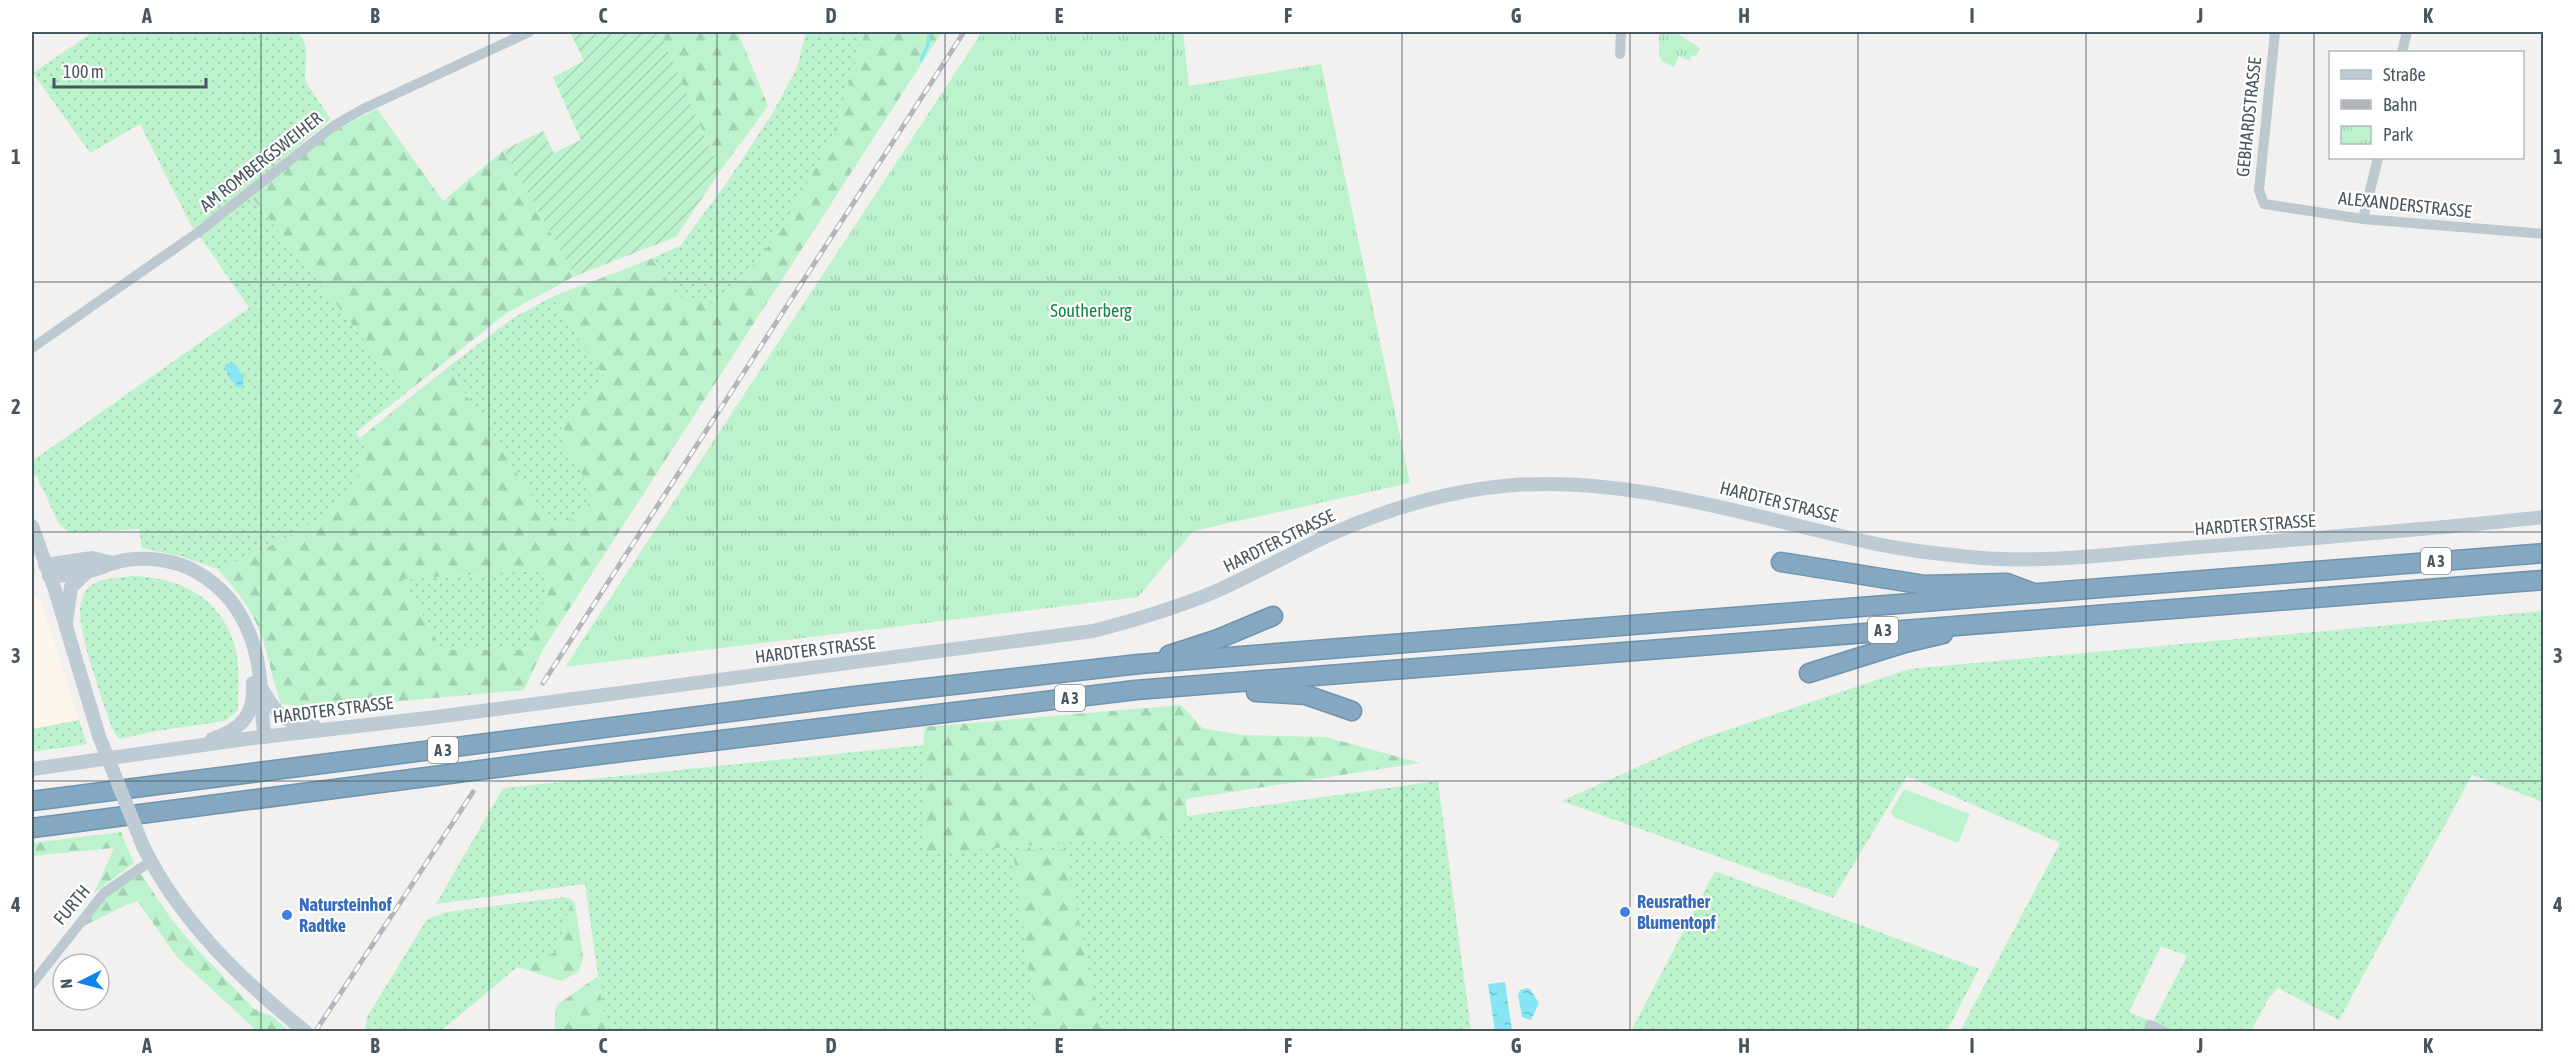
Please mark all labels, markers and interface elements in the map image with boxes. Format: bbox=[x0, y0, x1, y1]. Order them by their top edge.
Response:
text: A bbox=[141, 4, 152, 27]
text: B bbox=[370, 4, 380, 27]
text: C bbox=[599, 4, 608, 27]
text: D bbox=[825, 4, 837, 27]
text: E bbox=[1055, 4, 1064, 27]
text: F bbox=[1284, 4, 1292, 27]
text: G bbox=[1511, 4, 1522, 27]
text: H bbox=[1738, 4, 1750, 27]
text: I bbox=[1969, 4, 1975, 27]
text: J bbox=[2196, 4, 2203, 27]
text: K bbox=[2423, 4, 2433, 27]
scale bar bbox=[54, 51, 206, 89]
legend bbox=[2329, 51, 2524, 159]
street label: GEBHARDSTRASSE bbox=[2232, 56, 2265, 178]
text: 100 m bbox=[63, 61, 104, 82]
text: Straße bbox=[2383, 64, 2426, 85]
text: Bahn bbox=[2383, 94, 2417, 115]
street label: AM ROMBERGSWEIHER bbox=[195, 107, 326, 216]
text: Park bbox=[2383, 124, 2413, 145]
text: 1 bbox=[11, 145, 21, 168]
text: 1 bbox=[2553, 145, 2563, 168]
street label: ALEXANDERSTRASSE bbox=[2337, 187, 2473, 222]
park label: Southerberg bbox=[1050, 300, 1132, 321]
text: 2 bbox=[11, 395, 21, 418]
text: 2 bbox=[2553, 395, 2563, 418]
street label: HARDTER STRASSE bbox=[1718, 477, 1841, 526]
street label: HARDTER STRASSE bbox=[1220, 504, 1338, 577]
street label: HARDTER STRASSE bbox=[2194, 510, 2316, 539]
road number: A 3 bbox=[2421, 548, 2451, 574]
road number: A 3 bbox=[1868, 617, 1898, 643]
street label: HARDTER STRASSE bbox=[754, 632, 877, 667]
text: 3 bbox=[11, 644, 21, 667]
text: 3 bbox=[2553, 644, 2563, 667]
road number: A 3 bbox=[1055, 685, 1085, 711]
street label: HARDTER STRASSE bbox=[272, 692, 395, 727]
road number: A 3 bbox=[428, 737, 458, 763]
street label: FURTH bbox=[49, 881, 94, 929]
place label: Reusrather Blumentopf bbox=[1637, 891, 1717, 933]
text: 4 bbox=[10, 893, 21, 916]
text: 4 bbox=[2552, 893, 2563, 916]
place label: Natursteinhof Radtke bbox=[299, 894, 393, 936]
marker: Reusrather Blumentopf bbox=[1618, 905, 1632, 919]
marker: Natursteinhof Radtke bbox=[280, 908, 294, 922]
north arrow bbox=[51, 952, 111, 1012]
text: N bbox=[57, 978, 76, 989]
text: A bbox=[141, 1034, 152, 1057]
text: B bbox=[370, 1034, 380, 1057]
text: C bbox=[599, 1034, 608, 1057]
text: D bbox=[825, 1034, 837, 1057]
text: E bbox=[1055, 1034, 1064, 1057]
text: F bbox=[1284, 1034, 1292, 1057]
text: G bbox=[1511, 1034, 1522, 1057]
text: H bbox=[1738, 1034, 1750, 1057]
text: I bbox=[1969, 1034, 1975, 1057]
text: J bbox=[2196, 1034, 2203, 1057]
text: K bbox=[2423, 1034, 2433, 1057]

